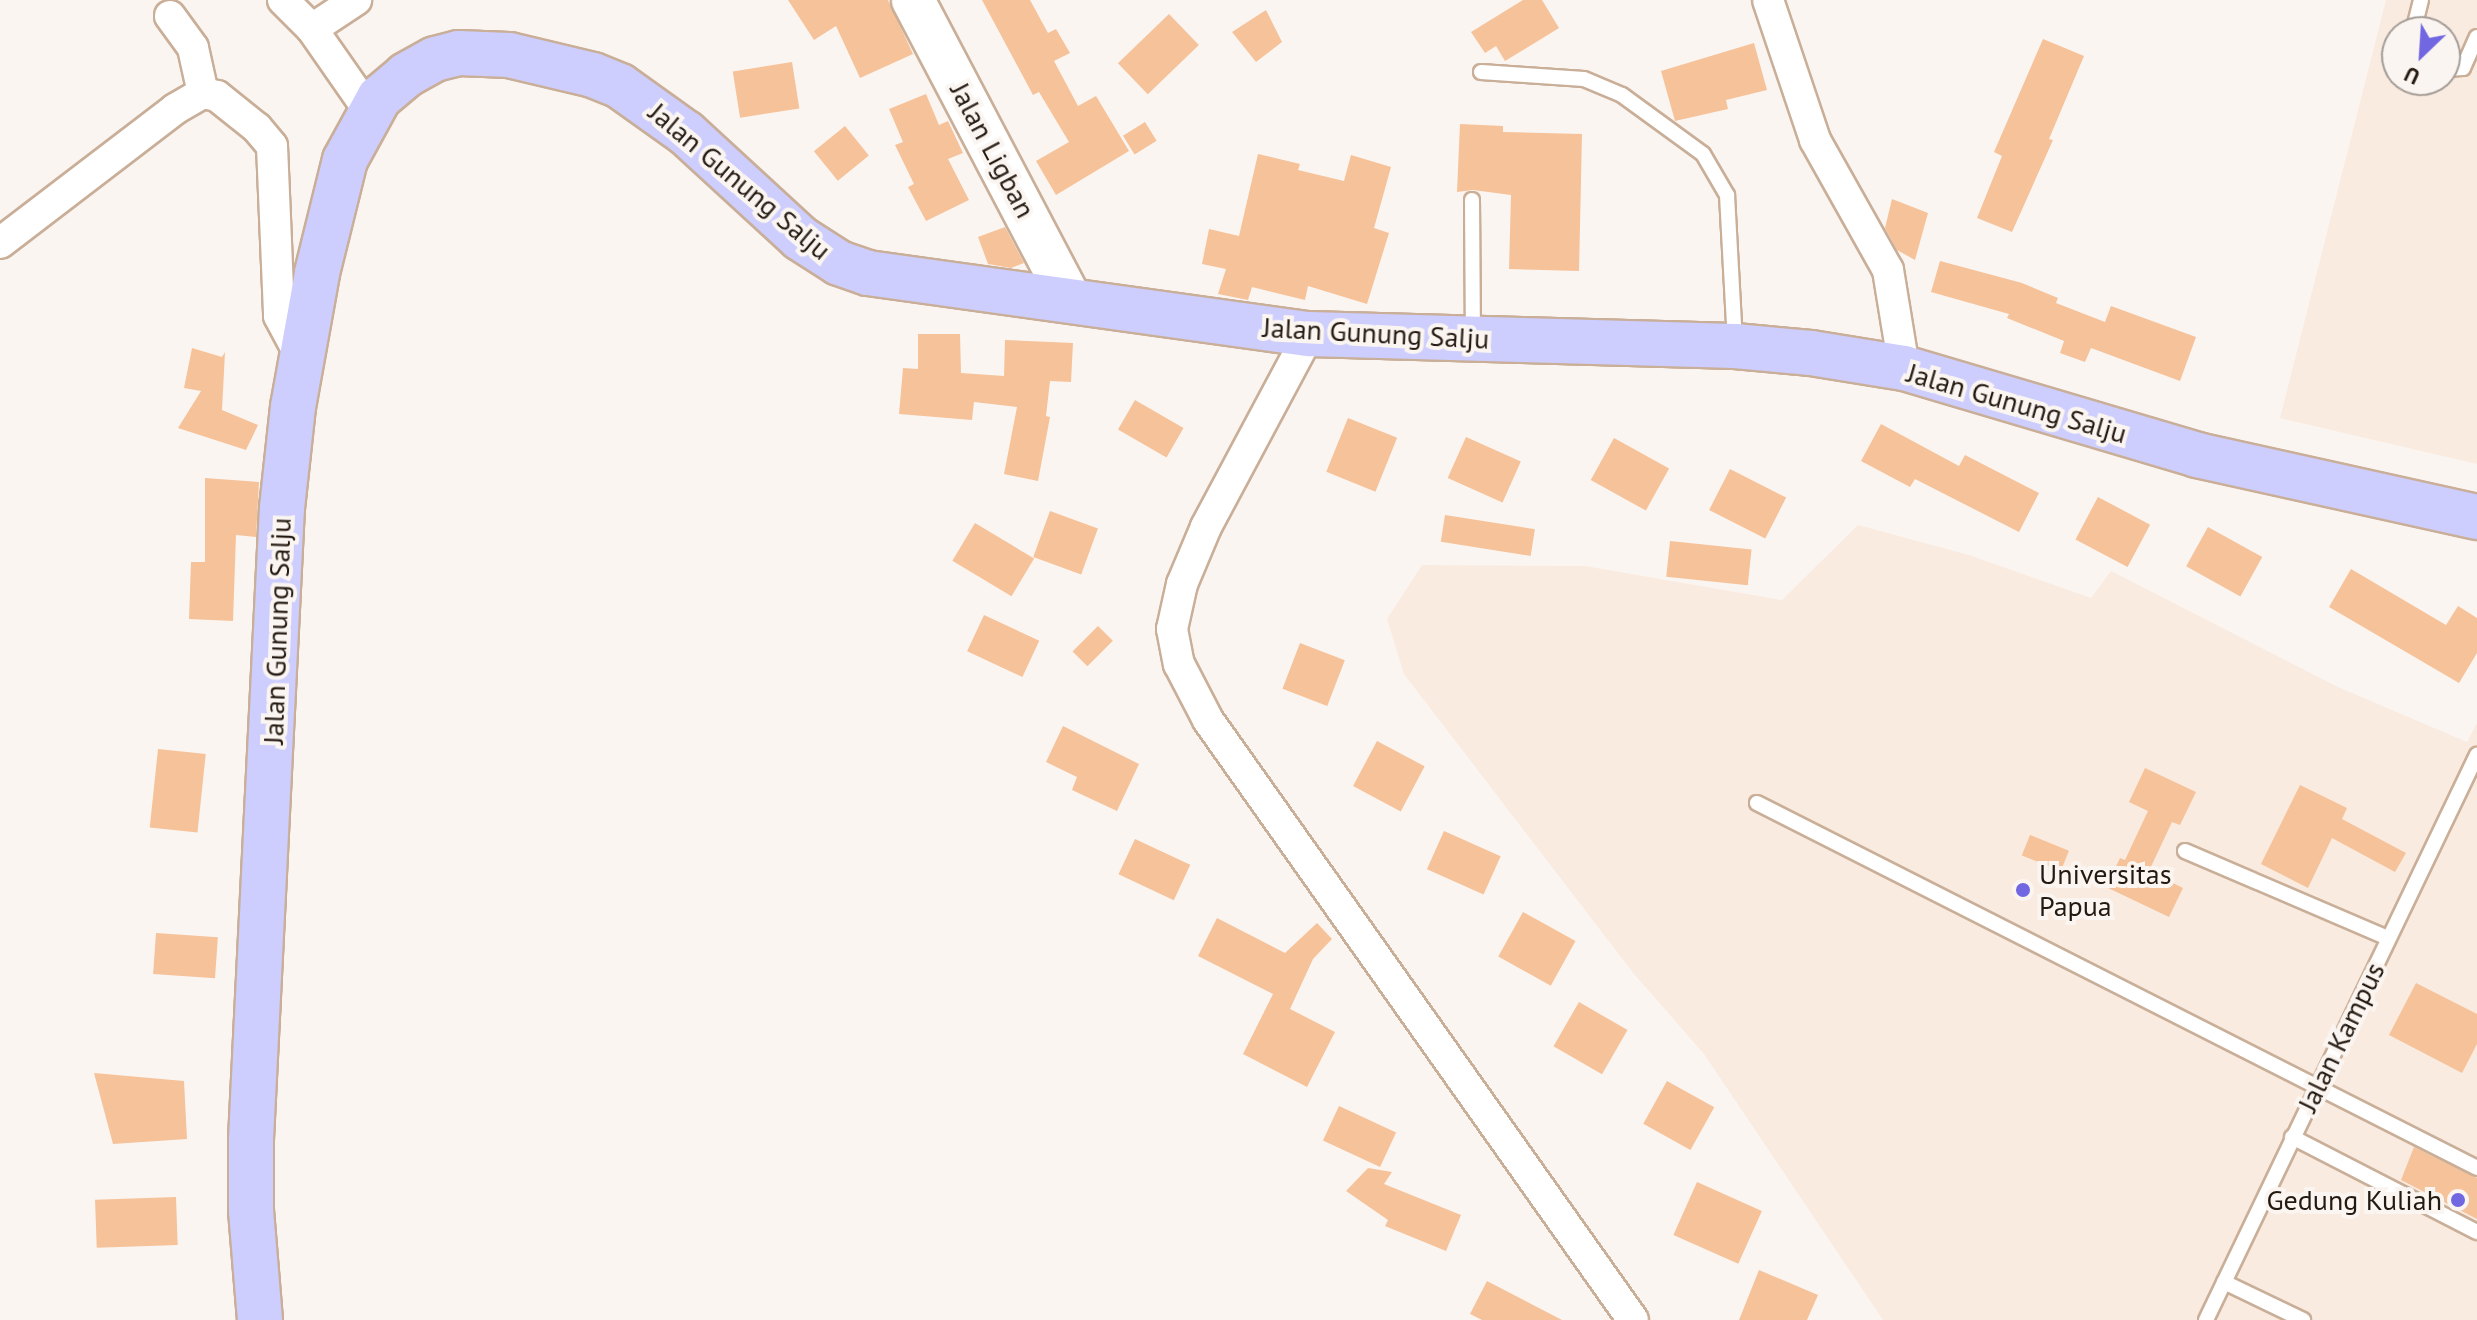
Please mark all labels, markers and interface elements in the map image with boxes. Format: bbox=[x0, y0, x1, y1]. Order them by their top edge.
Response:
north arrow bbox=[2381, 16, 2461, 96]
text: U bbox=[2400, 60, 2424, 92]
street label: Jalan Ligban bbox=[943, 77, 1043, 223]
street label: Jalan Gunung Salju bbox=[642, 95, 838, 267]
street label: Jalan Gunung Salju bbox=[1262, 310, 1490, 356]
street label: Jalan Gunung Salju bbox=[1903, 356, 2131, 450]
street label: Jalan Gunung Salju bbox=[256, 517, 298, 745]
place label: Universitas Papua bbox=[2039, 857, 2171, 923]
marker: Universitas Papua bbox=[2014, 881, 2032, 899]
street label: Jalan Kampus bbox=[2290, 957, 2392, 1117]
place label: Gedung Kuliah bbox=[2266, 1183, 2442, 1217]
marker: Gedung Kuliah bbox=[2449, 1191, 2467, 1209]

